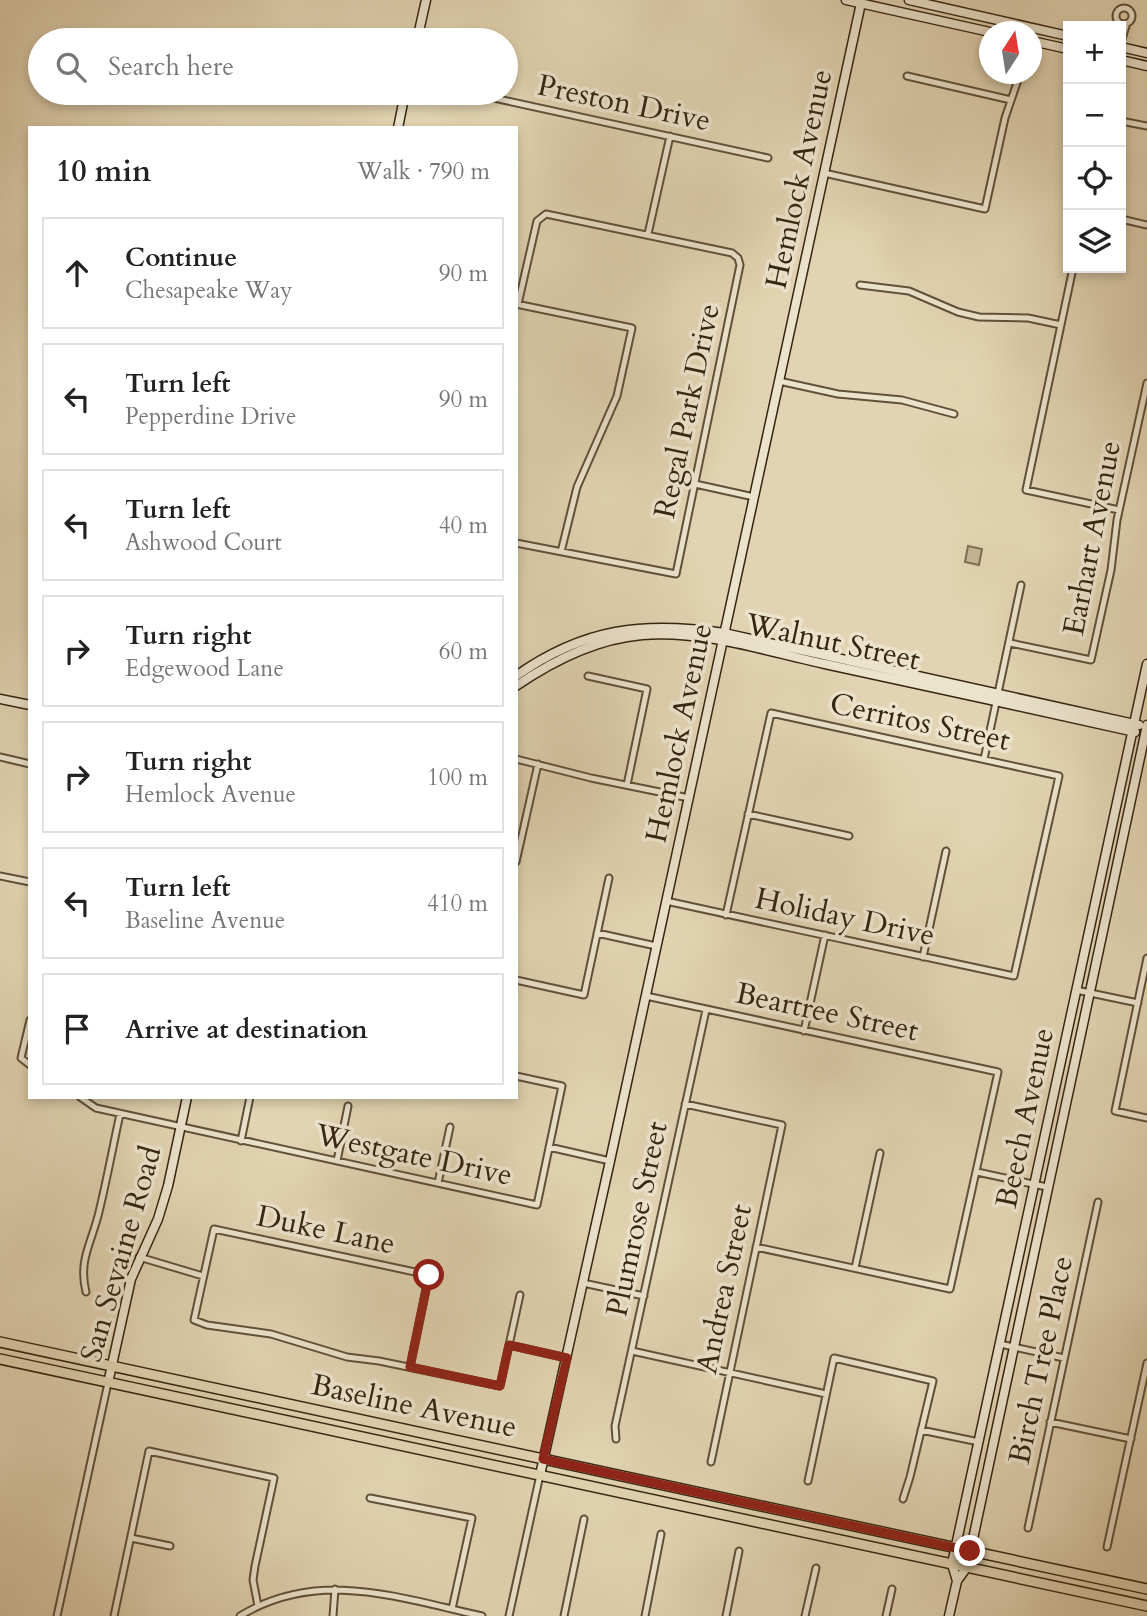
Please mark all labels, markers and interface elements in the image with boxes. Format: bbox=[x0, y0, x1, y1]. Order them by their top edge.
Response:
north arrow bbox=[979, 21, 1042, 84]
map controls bbox=[1063, 21, 1126, 273]
button: + bbox=[1063, 21, 1126, 84]
search box bbox=[28, 28, 518, 105]
icon: search bbox=[52, 48, 90, 86]
text: Search here bbox=[108, 49, 234, 84]
street label: Preston Drive bbox=[534, 65, 714, 141]
street label: Hemlock Avenue bbox=[756, 66, 842, 292]
button: − bbox=[1063, 84, 1126, 147]
button: locate bbox=[1063, 147, 1126, 210]
text: 10 min bbox=[56, 151, 151, 192]
text: Walk · 790 m bbox=[357, 156, 490, 187]
button: layers bbox=[1063, 210, 1126, 273]
text: Continue bbox=[125, 240, 237, 275]
icon: ahead bbox=[58, 254, 96, 292]
text: 90 m bbox=[439, 258, 488, 289]
text: Chesapeake Way bbox=[125, 275, 292, 306]
street label: Regal Park Drive bbox=[644, 300, 730, 522]
text: Turn left bbox=[125, 366, 230, 401]
icon: left bbox=[58, 380, 96, 418]
text: 90 m bbox=[439, 384, 488, 415]
text: Pepperdine Drive bbox=[125, 401, 296, 432]
street label: Earhart Avenue bbox=[1053, 437, 1131, 639]
text: Turn left bbox=[125, 492, 230, 527]
icon: left bbox=[58, 506, 96, 544]
text: 40 m bbox=[439, 510, 488, 541]
text: Ashwood Court bbox=[125, 527, 282, 558]
street label: Walnut Street bbox=[741, 603, 924, 681]
text: Turn right bbox=[125, 618, 252, 653]
street label: Hemlock Avenue bbox=[636, 620, 722, 846]
icon: right bbox=[58, 632, 96, 670]
text: 60 m bbox=[439, 636, 488, 667]
text: Edgewood Lane bbox=[125, 653, 284, 684]
street label: Cerritos Street bbox=[826, 683, 1014, 761]
text: Turn right bbox=[125, 744, 252, 779]
icon: right bbox=[58, 758, 96, 796]
text: 100 m bbox=[427, 762, 488, 793]
text: Hemlock Avenue bbox=[125, 779, 296, 810]
text: Turn left bbox=[125, 870, 230, 905]
street label: Holiday Drive bbox=[751, 878, 939, 956]
icon: left bbox=[58, 884, 96, 922]
text: 410 m bbox=[427, 888, 488, 919]
text: Baseline Avenue bbox=[125, 905, 285, 936]
street label: Beartree Street bbox=[732, 973, 923, 1051]
icon: arrive bbox=[58, 1010, 96, 1048]
text: Arrive at destination bbox=[125, 1012, 368, 1047]
street label: Beech Avenue bbox=[986, 1024, 1064, 1212]
street label: Westgate Drive bbox=[311, 1114, 516, 1196]
street label: Plumrose Street bbox=[596, 1117, 678, 1320]
street label: San Sevaine Road bbox=[71, 1141, 171, 1367]
street label: Duke Lane bbox=[253, 1195, 399, 1265]
street label: Andrea Street bbox=[686, 1200, 762, 1377]
street label: Birch Tree Place bbox=[999, 1252, 1083, 1468]
route start bbox=[413, 1259, 444, 1290]
street label: Baseline Avenue bbox=[307, 1364, 521, 1448]
route end bbox=[954, 1535, 985, 1566]

